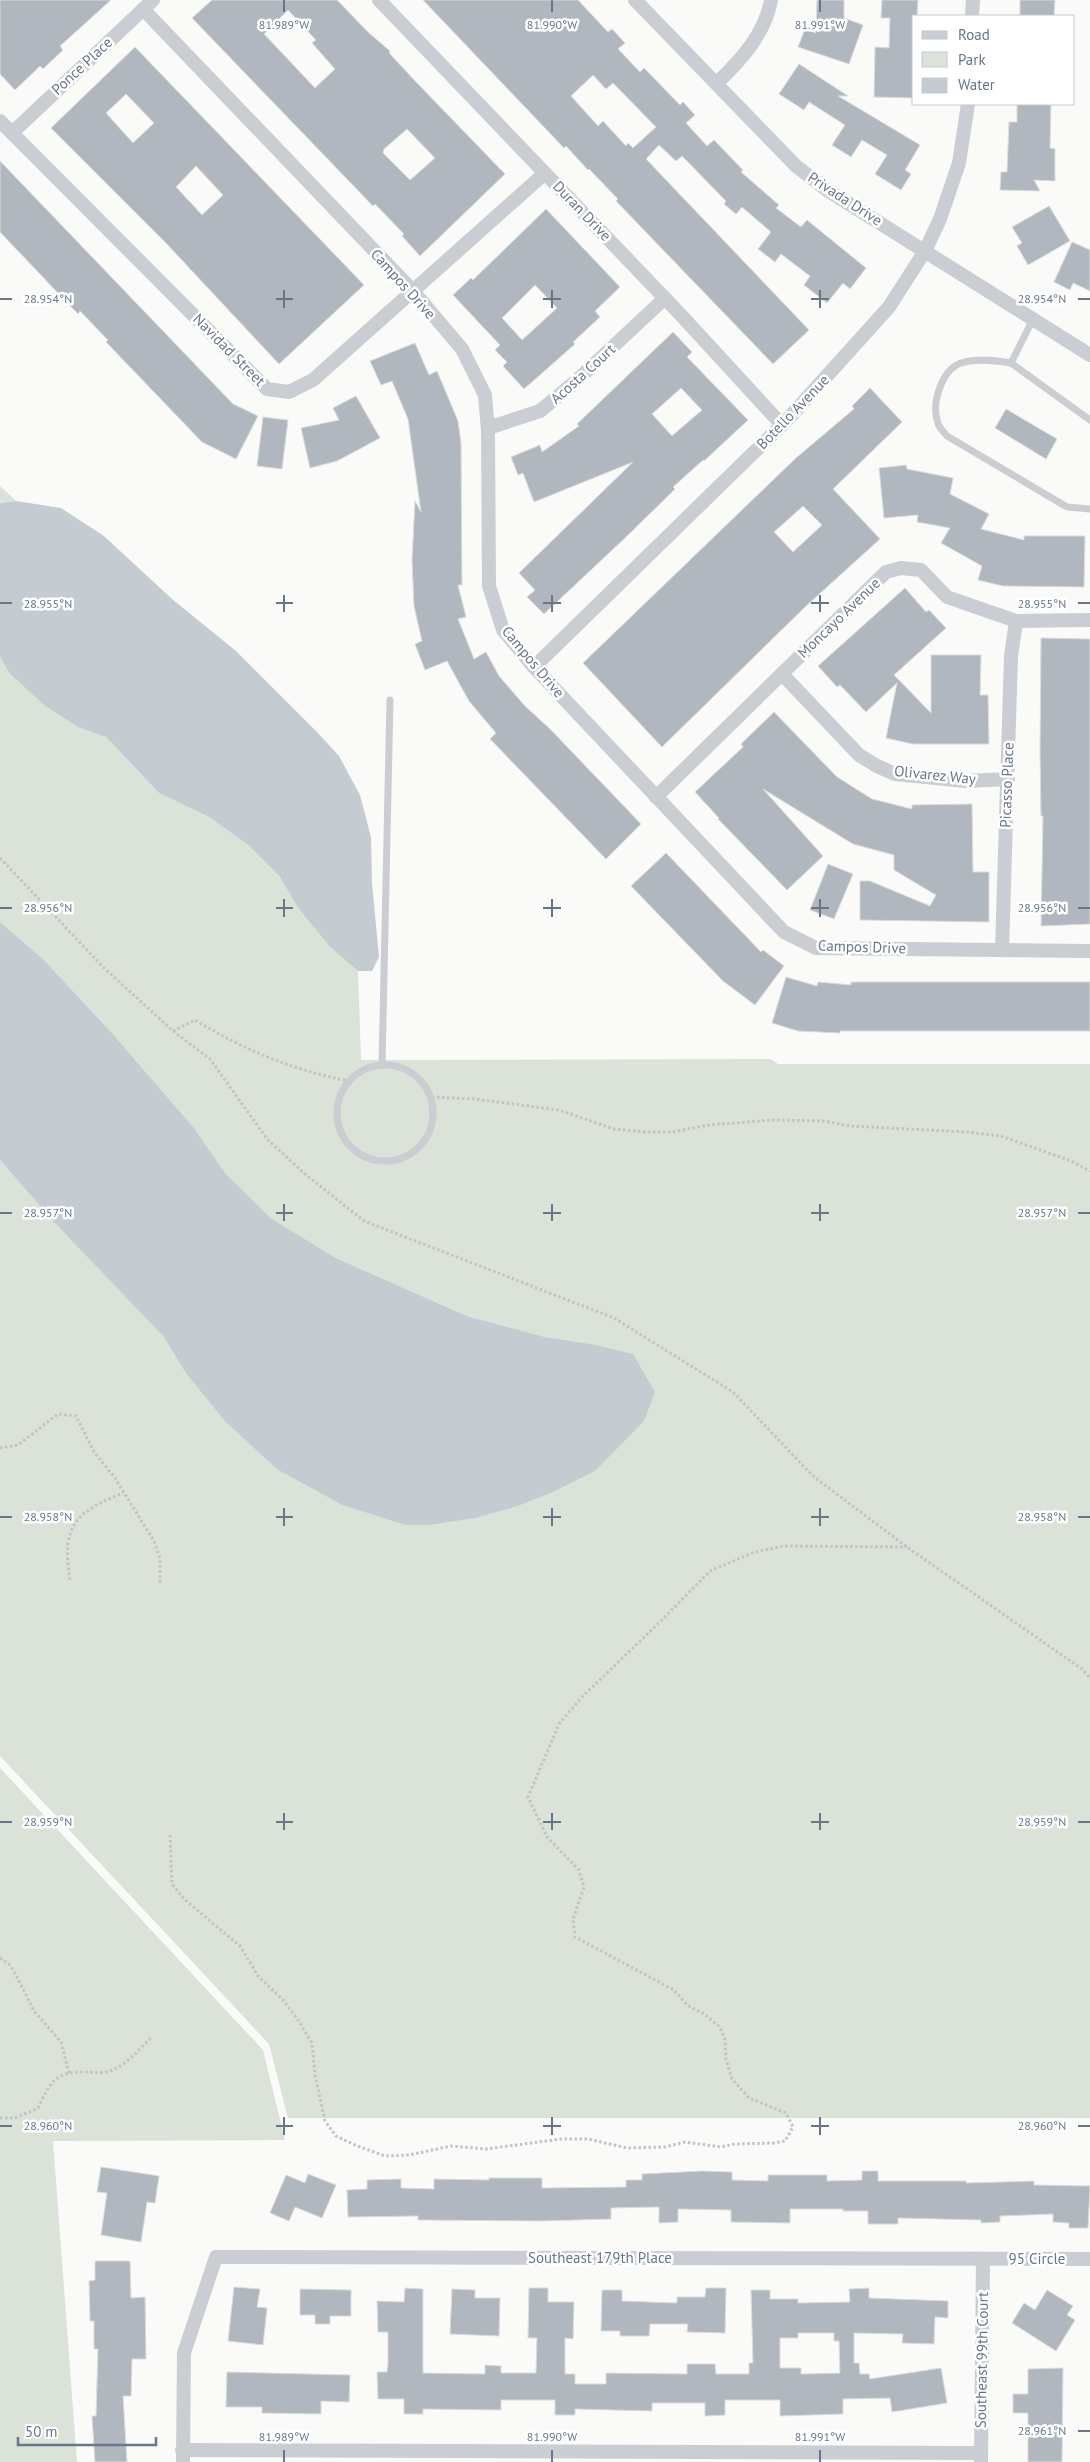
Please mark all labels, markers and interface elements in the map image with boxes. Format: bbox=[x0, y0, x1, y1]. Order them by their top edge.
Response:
legend bbox=[912, 15, 1075, 105]
text: 81.989°W bbox=[259, 17, 309, 32]
text: 81.990°W bbox=[527, 17, 577, 32]
text: 81.991°W bbox=[795, 17, 845, 32]
text: Road bbox=[958, 25, 990, 44]
street label: Ponce Place bbox=[47, 33, 116, 99]
text: Park bbox=[958, 50, 986, 69]
text: Water bbox=[958, 75, 995, 94]
street label: Privada Drive bbox=[805, 168, 886, 230]
street label: Duran Drive bbox=[549, 177, 616, 245]
street label: Campos Drive bbox=[367, 245, 440, 323]
text: 28.954°N bbox=[24, 291, 72, 306]
text: 28.954°N bbox=[1018, 291, 1066, 306]
street label: Navidad Street bbox=[189, 309, 270, 390]
street label: Acosta Court bbox=[546, 340, 619, 408]
street label: Botello Avenue bbox=[752, 370, 833, 453]
street label: Moncayo Avenue bbox=[793, 573, 884, 662]
text: 28.955°N bbox=[24, 596, 72, 611]
text: 28.955°N bbox=[1018, 596, 1066, 611]
street label: Campos Drive bbox=[498, 622, 569, 702]
street label: Picasso Place bbox=[996, 742, 1017, 828]
street label: Olivarez Way bbox=[893, 761, 977, 788]
text: 28.956°N bbox=[24, 900, 72, 915]
text: 28.956°N bbox=[1018, 900, 1066, 915]
street label: Campos Drive bbox=[818, 935, 906, 958]
text: 28.957°N bbox=[24, 1205, 72, 1220]
text: 28.957°N bbox=[1018, 1205, 1066, 1220]
text: 28.958°N bbox=[24, 1509, 72, 1524]
text: 28.958°N bbox=[1018, 1509, 1066, 1524]
text: 28.959°N bbox=[24, 1814, 72, 1829]
text: 28.959°N bbox=[1018, 1814, 1066, 1829]
text: 28.960°N bbox=[24, 2118, 72, 2133]
text: 28.960°N bbox=[1018, 2118, 1066, 2133]
street label: Southeast 179th Place bbox=[528, 2248, 672, 2267]
street label: 95 Circle bbox=[1009, 2249, 1065, 2268]
street label: Southeast 99th Court bbox=[971, 2292, 992, 2428]
scale bar bbox=[18, 2414, 155, 2446]
text: 50 m bbox=[25, 2422, 58, 2441]
text: 28.961°N bbox=[1018, 2423, 1066, 2438]
text: 81.989°W bbox=[259, 2429, 309, 2444]
text: 81.990°W bbox=[527, 2429, 577, 2444]
text: 81.991°W bbox=[795, 2429, 845, 2444]

